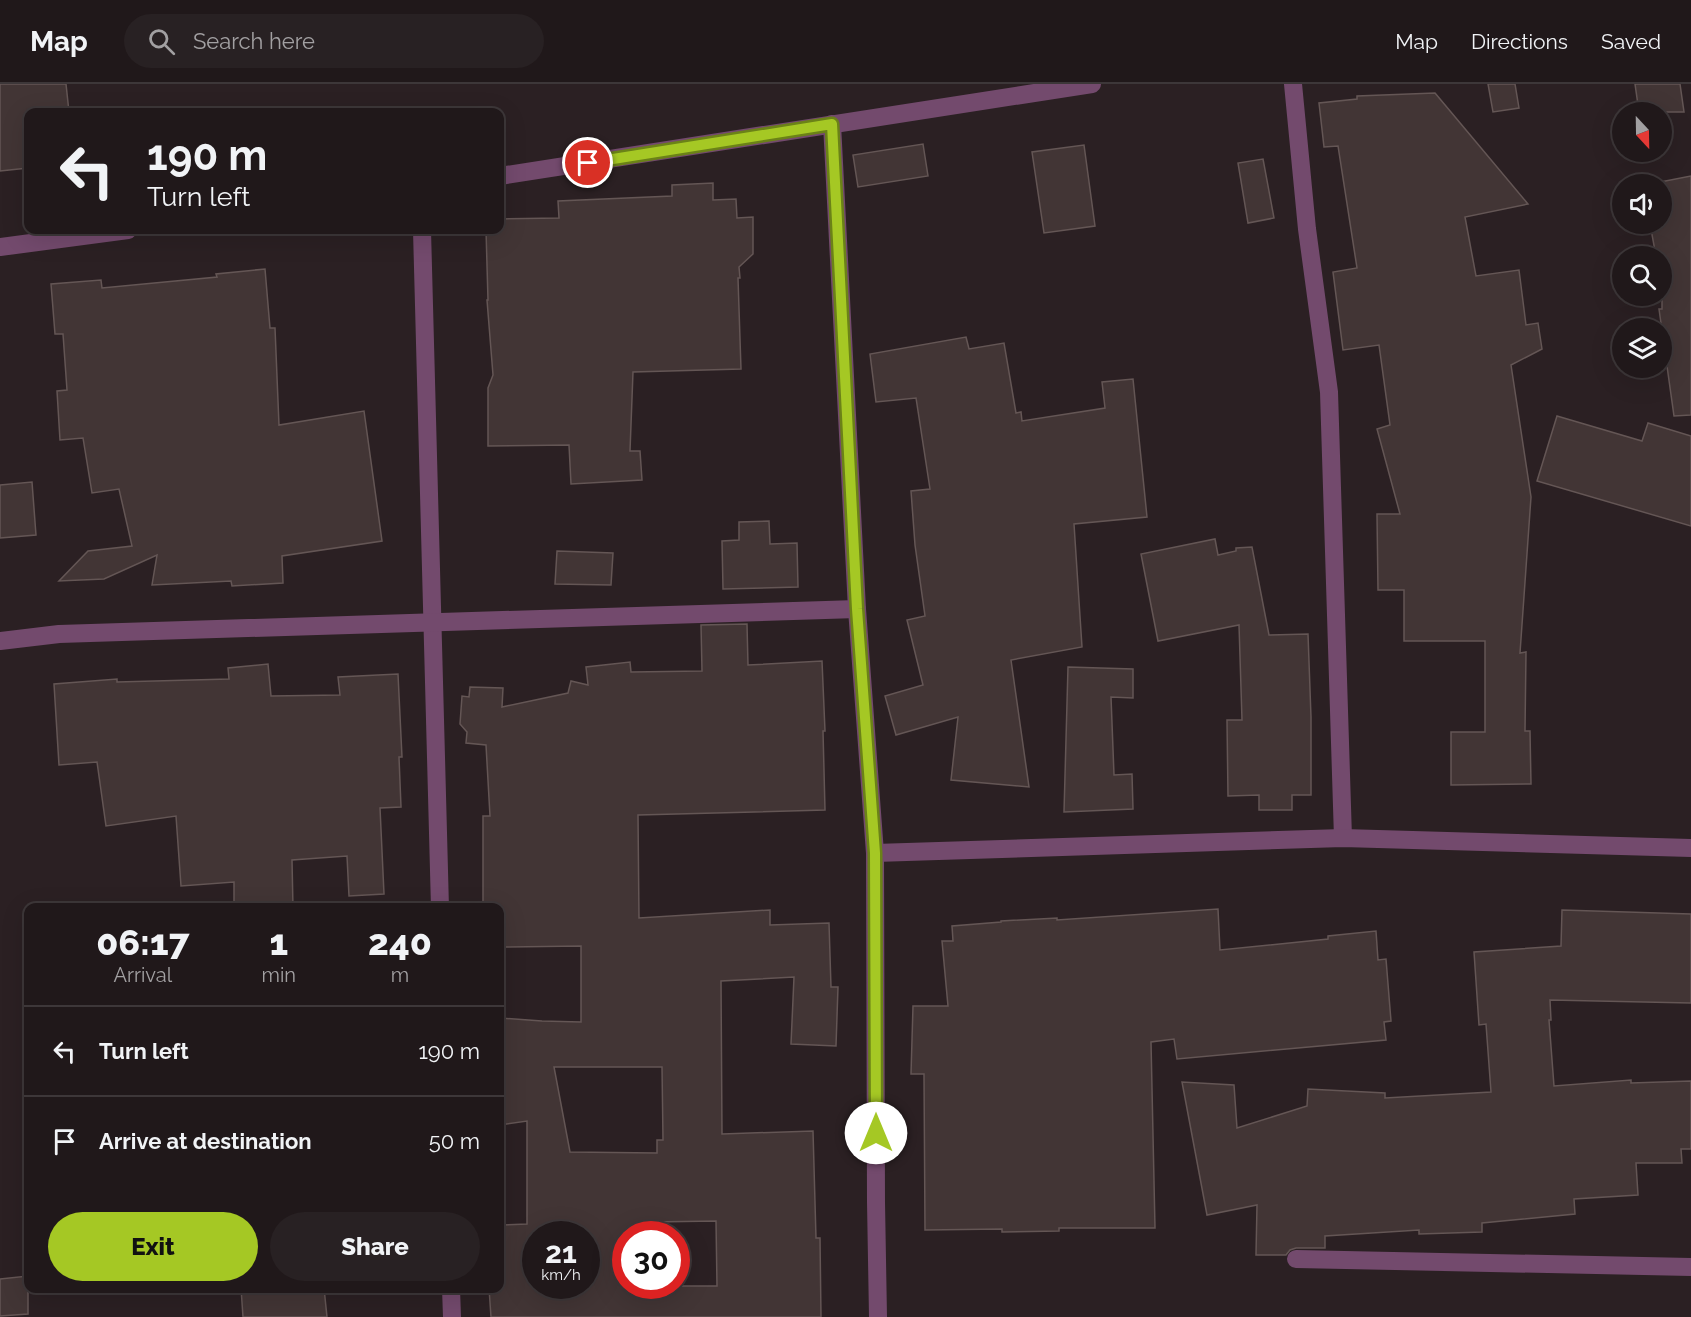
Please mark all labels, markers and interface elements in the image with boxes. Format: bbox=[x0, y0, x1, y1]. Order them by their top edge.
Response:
search box bbox=[124, 14, 544, 68]
text: Map bbox=[30, 25, 88, 58]
icon: search bbox=[145, 25, 178, 58]
text: Search here bbox=[193, 28, 315, 54]
text: Map bbox=[1395, 29, 1438, 54]
text: Directions bbox=[1471, 29, 1568, 54]
text: Saved bbox=[1601, 29, 1661, 54]
north arrow bbox=[1612, 102, 1672, 162]
map controls bbox=[1612, 102, 1672, 378]
text: 190 m bbox=[147, 131, 267, 180]
icon: left bbox=[48, 132, 126, 210]
pin bbox=[562, 137, 613, 188]
icon: arrive bbox=[571, 146, 604, 179]
button: sound bbox=[1612, 174, 1672, 234]
text: Turn left bbox=[147, 181, 250, 212]
button: search bbox=[1612, 246, 1672, 306]
button: layers bbox=[1612, 318, 1672, 378]
text: 06:17 bbox=[96, 921, 189, 963]
text: 1 bbox=[269, 921, 288, 963]
text: 240 bbox=[368, 921, 432, 963]
text: Arrival bbox=[113, 963, 172, 987]
text: min bbox=[262, 963, 296, 987]
text: m bbox=[391, 963, 409, 987]
icon: left bbox=[48, 1035, 81, 1068]
text: Turn left bbox=[99, 1038, 189, 1064]
text: 190 m bbox=[418, 1038, 480, 1064]
position arrow bbox=[844, 1101, 908, 1165]
icon: arrive bbox=[48, 1125, 81, 1158]
text: Arrive at destination bbox=[99, 1128, 312, 1154]
text: 50 m bbox=[429, 1128, 480, 1154]
button: Exit bbox=[48, 1212, 258, 1281]
button: Share bbox=[270, 1212, 480, 1281]
speed limit sign: 30 bbox=[612, 1221, 690, 1299]
text: 21 bbox=[545, 1235, 577, 1270]
text: km/h bbox=[541, 1266, 581, 1284]

